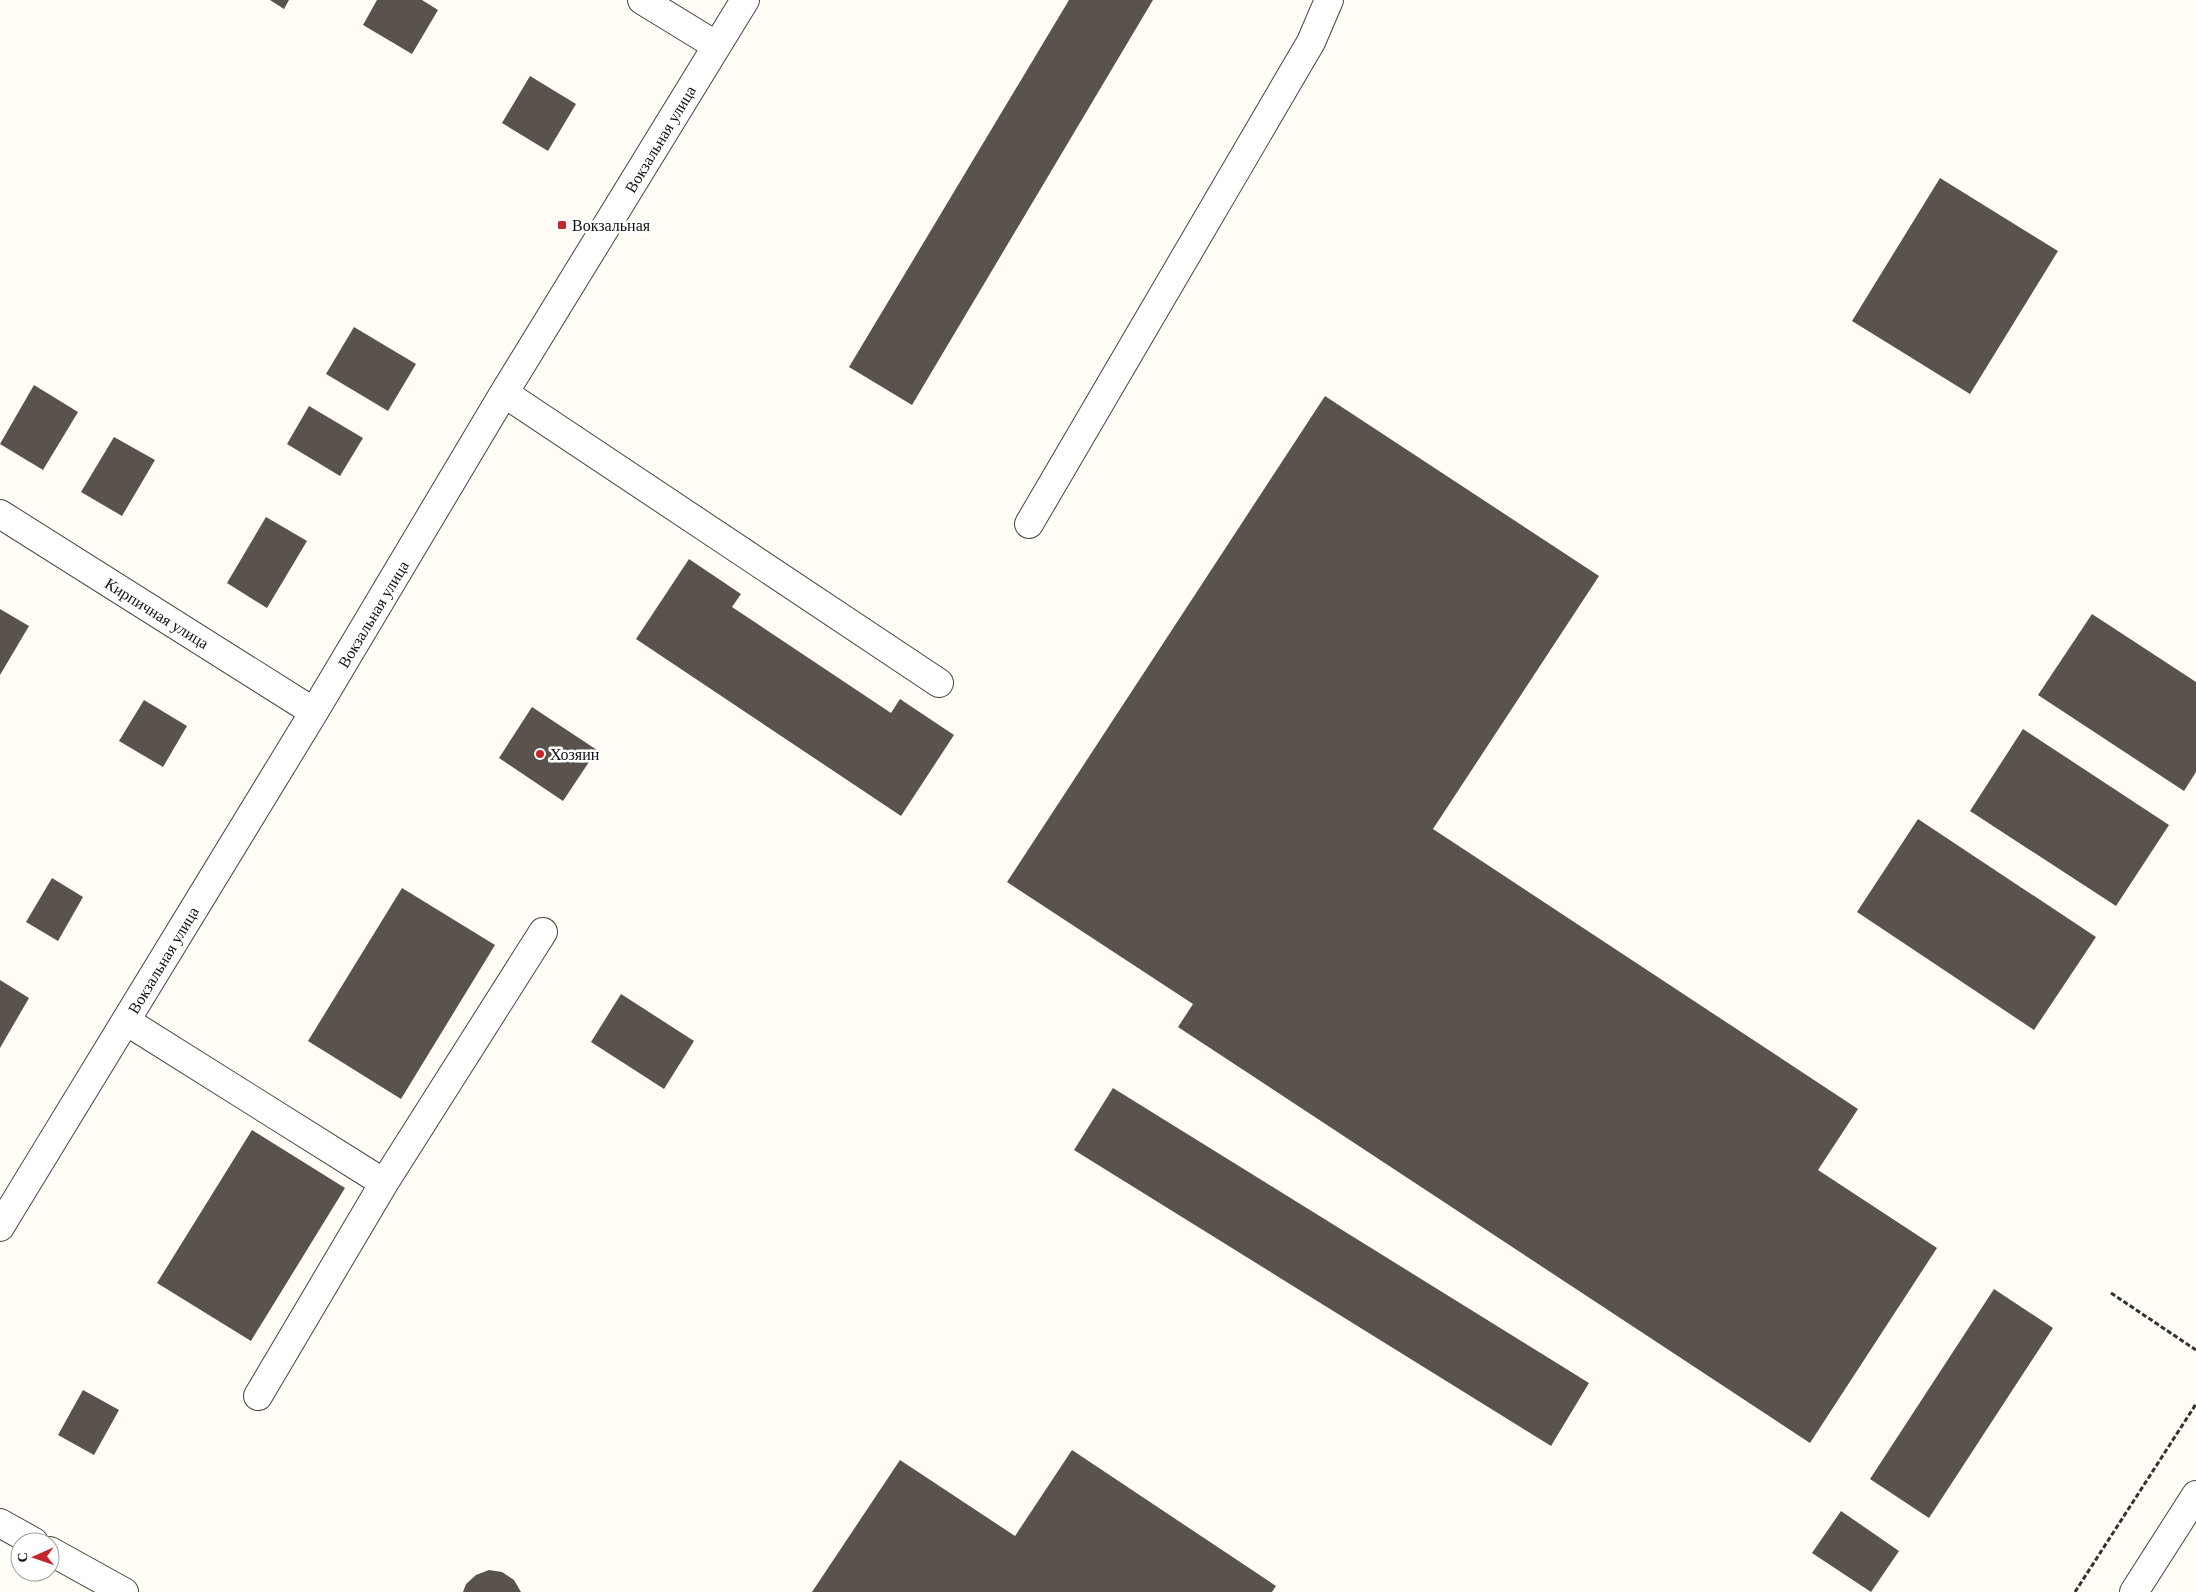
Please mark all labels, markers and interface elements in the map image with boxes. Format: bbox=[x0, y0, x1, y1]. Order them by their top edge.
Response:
street label: Вокзальная улица bbox=[622, 83, 700, 196]
place label: Вокзальная bbox=[572, 217, 651, 234]
marker: Вокзальная bbox=[556, 219, 568, 231]
street label: Вокзальная улица bbox=[335, 558, 413, 671]
street label: Кирпичная улица bbox=[101, 575, 212, 653]
place label: Хозяин bbox=[550, 746, 600, 763]
marker: Хозяин bbox=[534, 748, 546, 760]
street label: Вокзальная улица bbox=[125, 904, 203, 1017]
north arrow bbox=[10, 1532, 60, 1582]
text: С bbox=[15, 1552, 30, 1563]

